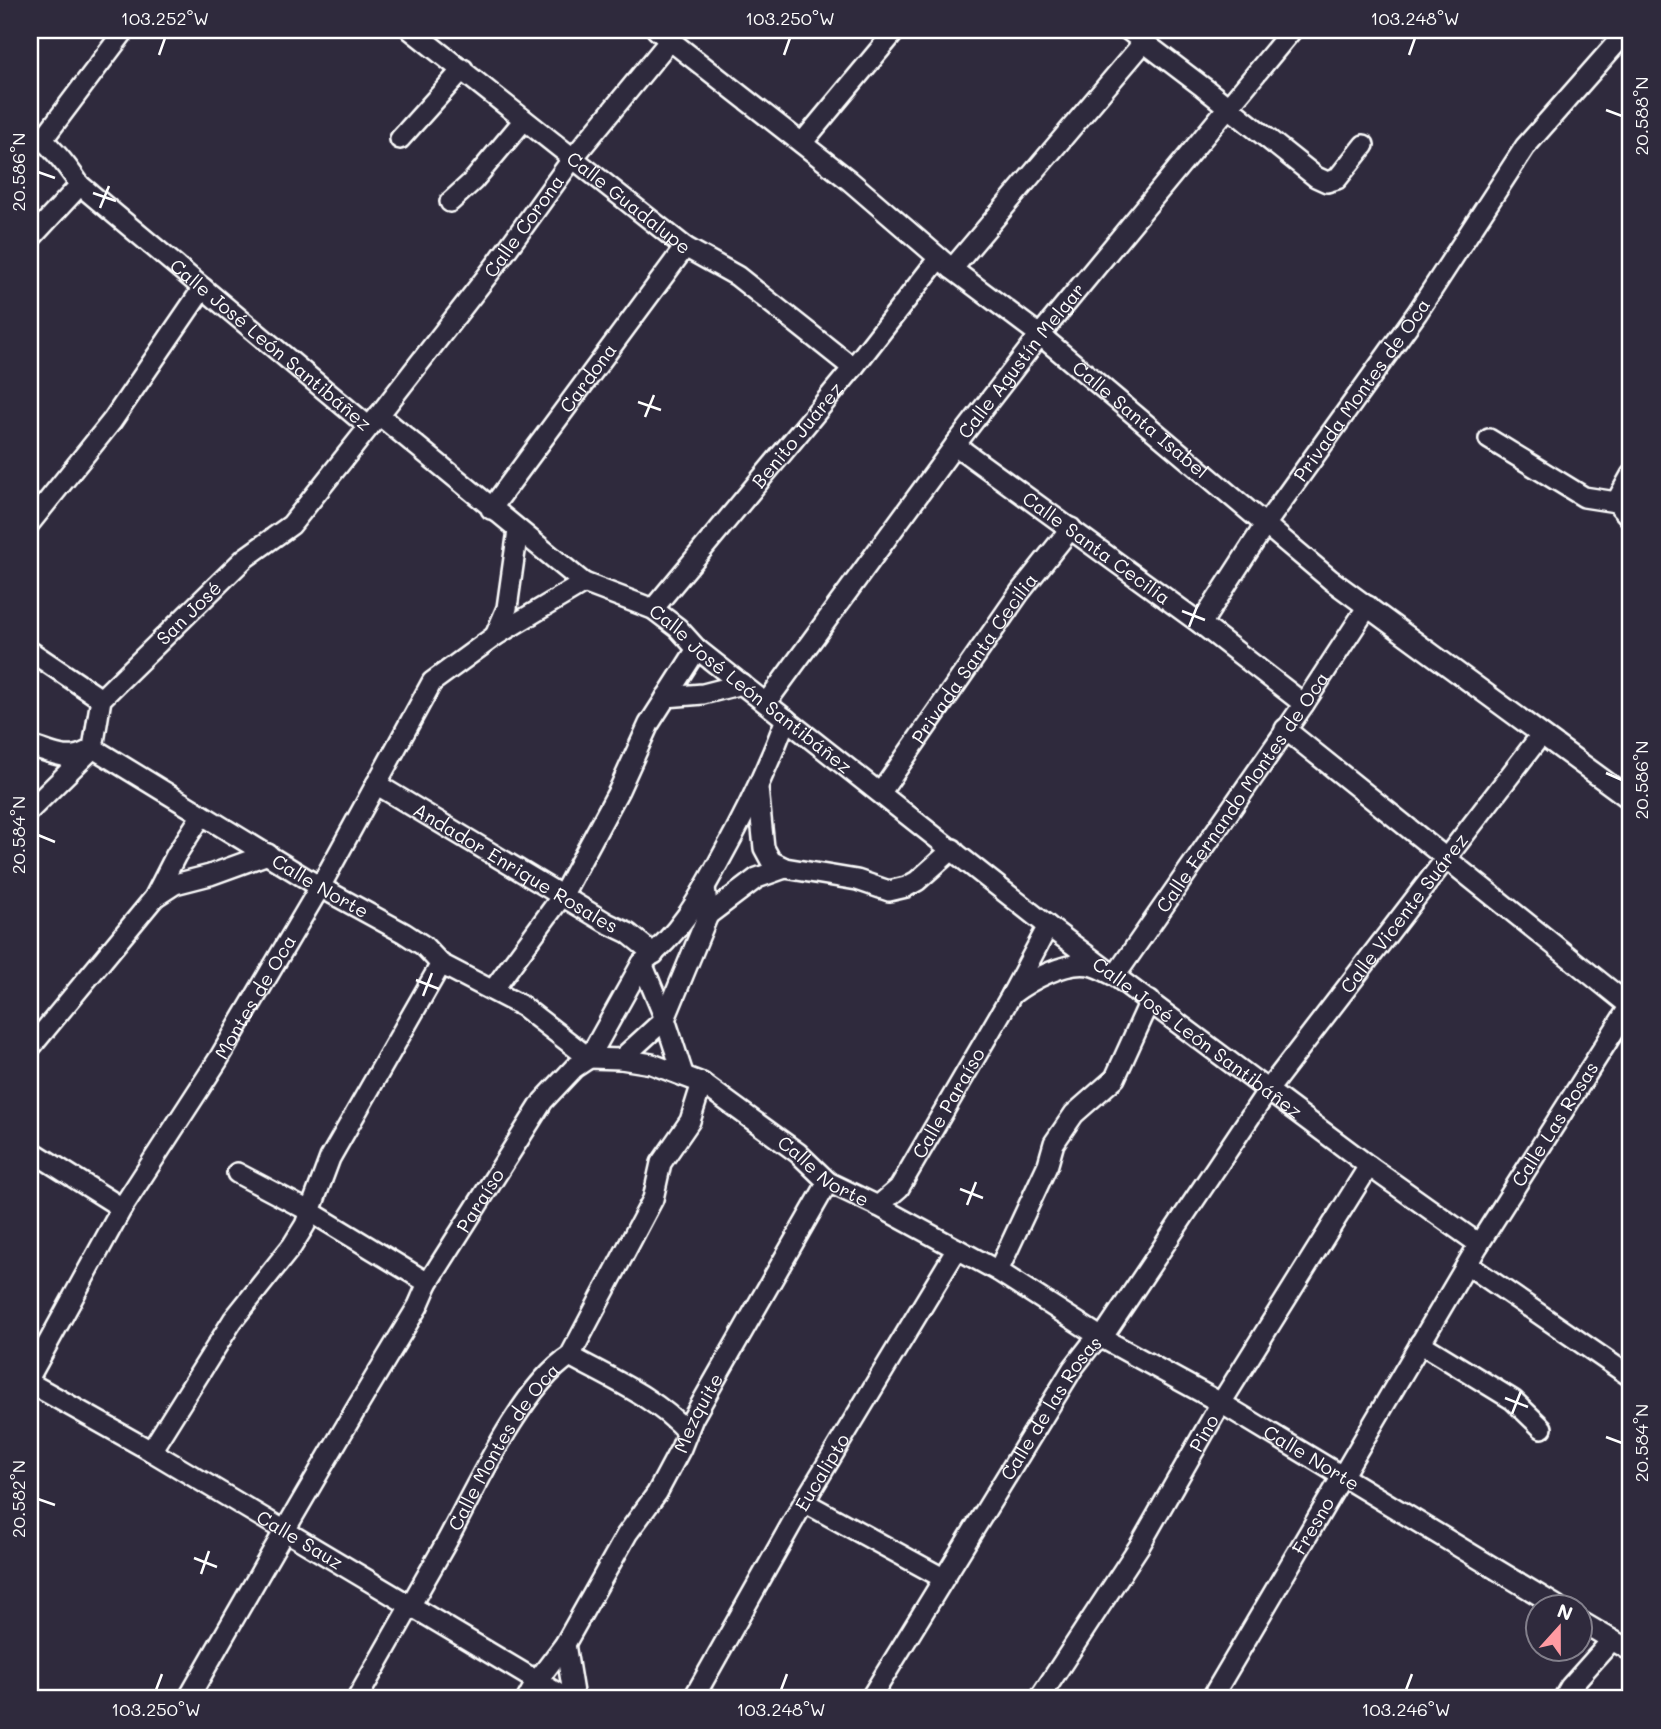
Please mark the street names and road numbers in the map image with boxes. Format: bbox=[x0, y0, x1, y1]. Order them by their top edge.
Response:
street label: Calle Guadalupe bbox=[562, 145, 696, 259]
street label: Calle Corona bbox=[478, 170, 569, 282]
street label: Calle José León Santibáñez bbox=[165, 253, 377, 436]
street label: Calle Agustín Melgar bbox=[952, 277, 1090, 443]
street label: Privada Montes de Oca bbox=[1287, 293, 1435, 486]
street label: Cardona bbox=[554, 338, 622, 418]
street label: Calle Santa Isabel bbox=[1068, 355, 1214, 484]
street label: Benito Juárez bbox=[746, 377, 848, 493]
street label: Calle Santa Cecilia bbox=[1018, 485, 1176, 610]
street label: Privada Santa Cecilia bbox=[905, 567, 1042, 748]
street label: San José bbox=[151, 575, 227, 650]
street label: Calle José León Santibáñez bbox=[645, 598, 858, 779]
street label: Calle Fernando Montes de Oca bbox=[1150, 667, 1334, 917]
street label: Andador Enrique Rosales bbox=[409, 797, 622, 938]
street label: Calle Vicente Suárez bbox=[1334, 828, 1473, 998]
street label: Calle Norte bbox=[268, 848, 373, 923]
street label: Montes de Oca bbox=[208, 930, 301, 1064]
street label: Calle José León Santibáñez bbox=[1088, 951, 1307, 1124]
street label: Calle Paraíso bbox=[906, 1043, 990, 1163]
street label: Calle Las Rosas bbox=[1505, 1056, 1604, 1191]
street label: Calle Norte bbox=[773, 1129, 873, 1212]
street label: Paraíso bbox=[450, 1163, 509, 1237]
street label: Calle de las Rosas bbox=[994, 1329, 1106, 1485]
street label: Calle Montes de Oca bbox=[442, 1357, 565, 1535]
street label: Mezquite bbox=[667, 1368, 728, 1456]
street label: Pino bbox=[1183, 1410, 1224, 1456]
street label: Calle Norte bbox=[1259, 1419, 1364, 1496]
street label: Eucalipto bbox=[789, 1428, 855, 1515]
street label: Fresno bbox=[1286, 1492, 1339, 1559]
street label: Calle Sauz bbox=[252, 1504, 348, 1575]

